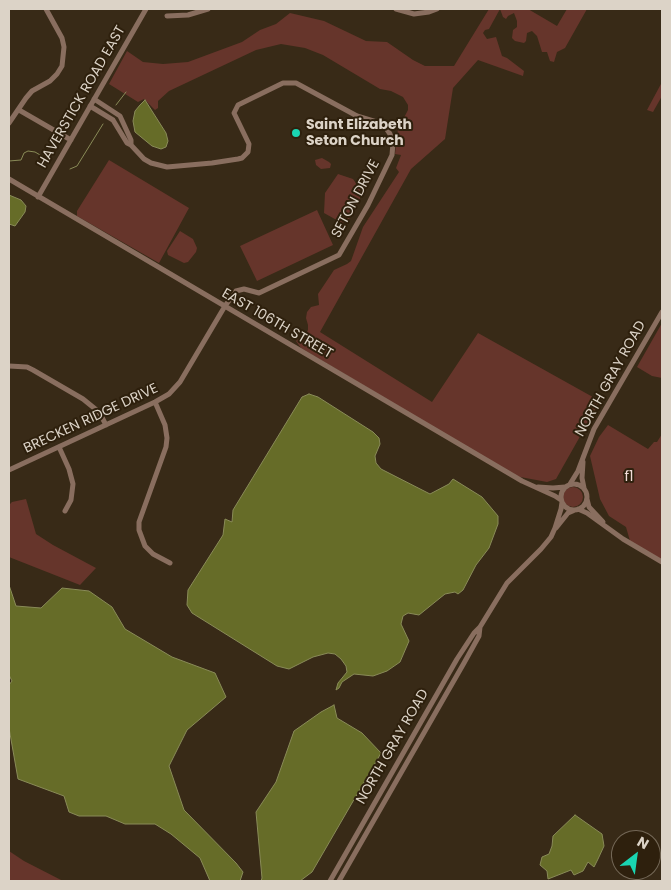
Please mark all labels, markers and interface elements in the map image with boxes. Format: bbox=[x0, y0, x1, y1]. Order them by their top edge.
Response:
street label: HAVERSTICK ROAD EAST bbox=[34, 23, 130, 171]
place label: Saint Elizabeth Seton Church bbox=[306, 117, 412, 150]
marker: Saint Elizabeth Seton Church bbox=[290, 127, 302, 139]
street label: SETON DRIVE bbox=[328, 157, 384, 241]
street label: EAST 106TH STREET bbox=[218, 285, 336, 363]
street label: NORTH GRAY ROAD bbox=[572, 318, 650, 440]
street label: BRECKEN RIDGE DRIVE bbox=[21, 380, 161, 458]
park label: f1 bbox=[624, 469, 634, 485]
street label: NORTH GRAY ROAD bbox=[353, 687, 433, 807]
north arrow bbox=[611, 830, 661, 880]
text: N bbox=[633, 832, 653, 854]

